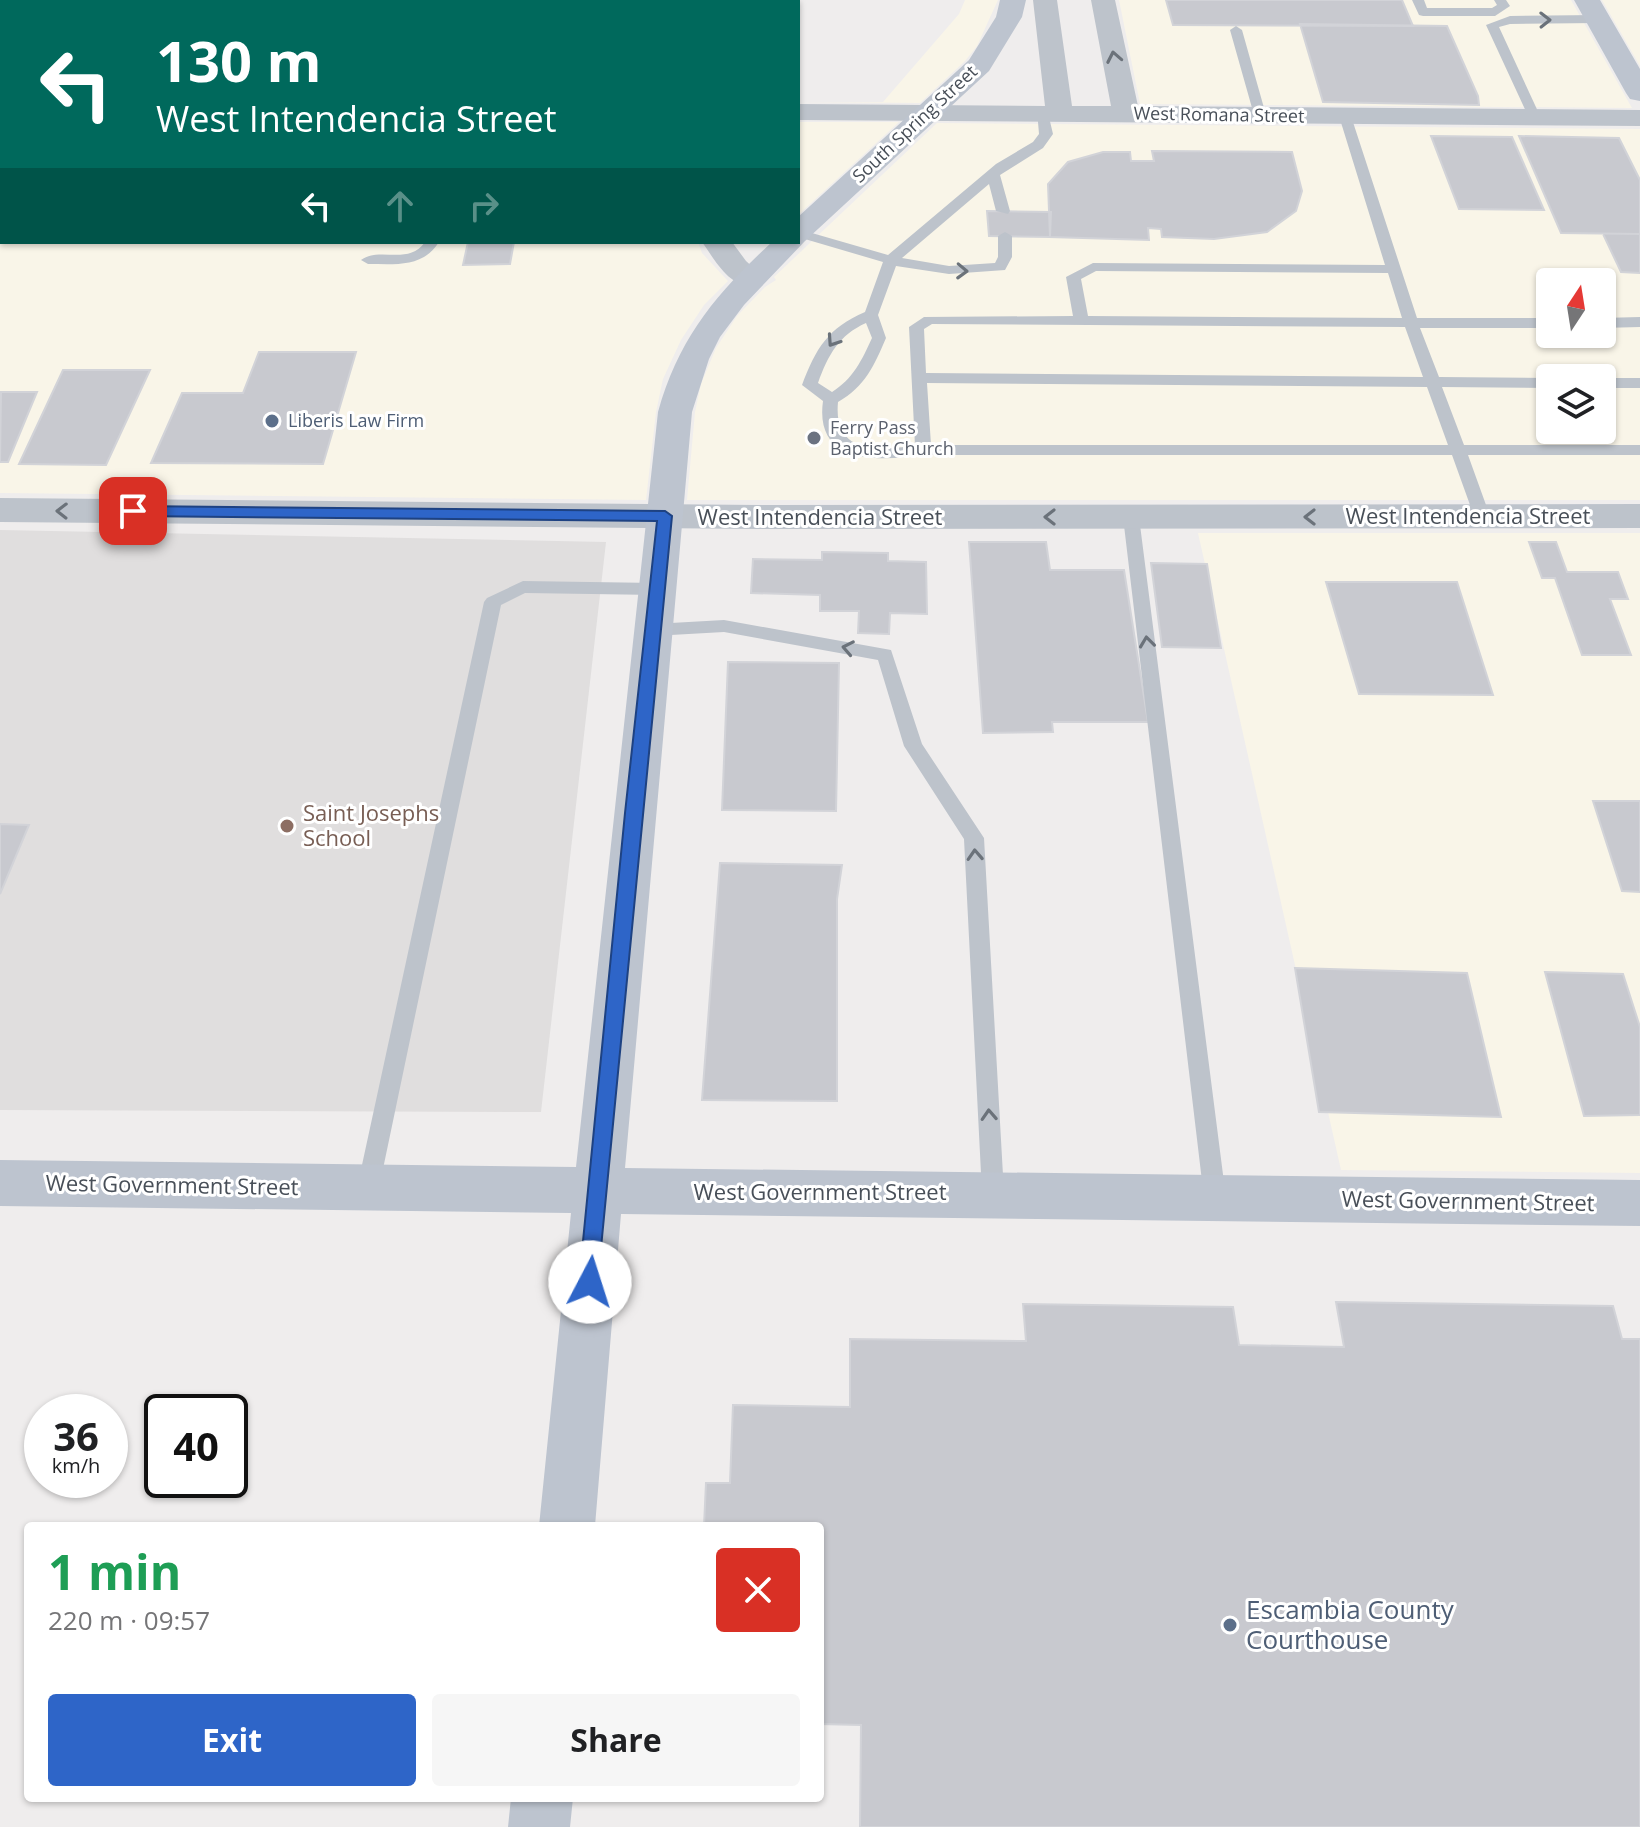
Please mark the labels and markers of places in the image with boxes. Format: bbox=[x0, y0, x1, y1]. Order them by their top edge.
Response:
place label: Liberis Law Firm bbox=[288, 408, 424, 432]
marker: Liberis Law Firm bbox=[263, 412, 281, 430]
place label: Ferry Pass Baptist Church bbox=[830, 415, 954, 460]
marker: Ferry Pass Baptist Church bbox=[805, 429, 823, 447]
pin bbox=[99, 477, 167, 545]
place label: Saint Josephs School bbox=[303, 797, 439, 852]
marker: Saint Josephs School bbox=[278, 817, 296, 835]
place label: Escambia County Courthouse bbox=[1246, 1591, 1455, 1657]
marker: Escambia County Courthouse bbox=[1221, 1616, 1239, 1634]

